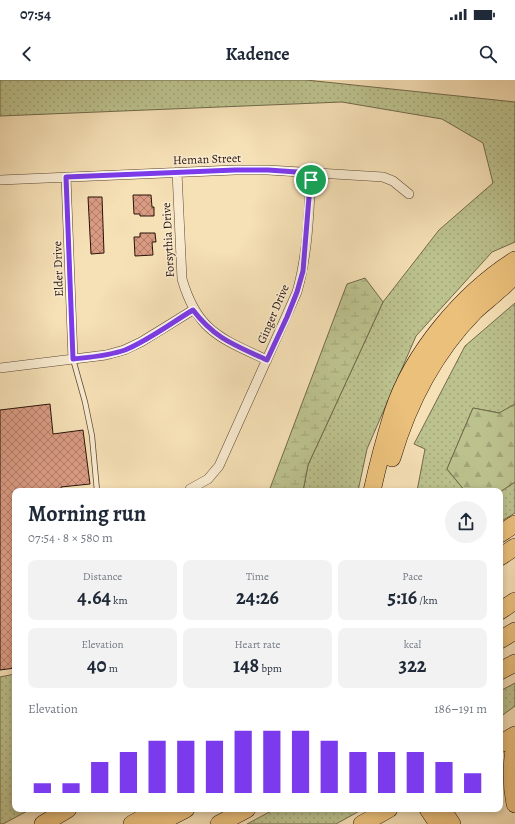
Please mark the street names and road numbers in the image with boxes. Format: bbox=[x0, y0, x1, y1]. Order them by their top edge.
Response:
street label: Heman Street bbox=[173, 150, 241, 168]
street label: Forsythia Drive bbox=[158, 202, 178, 278]
street label: Elder Drive bbox=[49, 241, 67, 297]
street label: Ginger Drive bbox=[253, 282, 293, 346]

